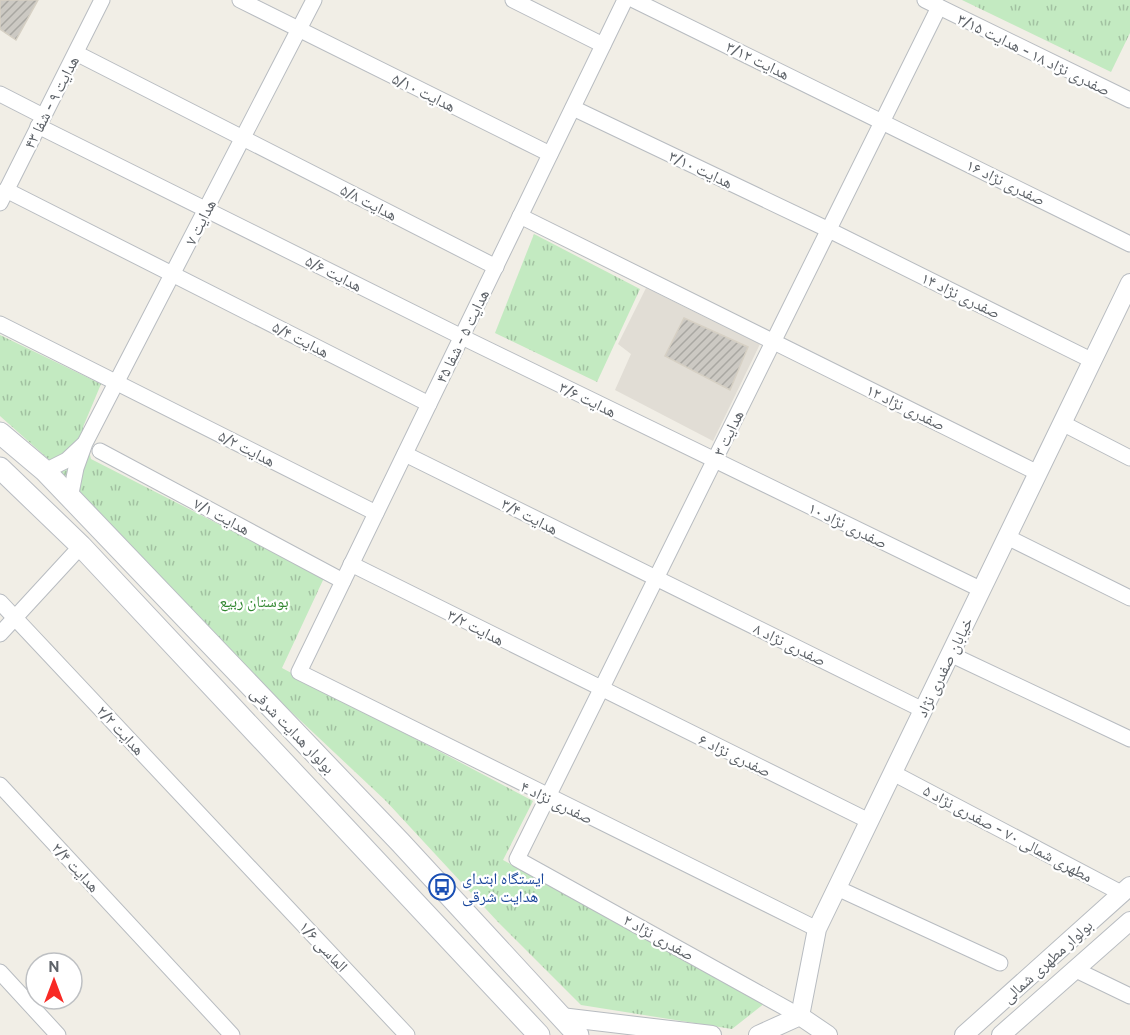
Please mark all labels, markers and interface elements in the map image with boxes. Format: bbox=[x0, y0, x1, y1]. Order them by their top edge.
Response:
street label: صفدری نژاد ۱۸ - هدایت ۳/۱۵ bbox=[954, 9, 1113, 101]
street label: هدایت ۳/۱۲ bbox=[723, 37, 793, 84]
street label: هدایت ۹ - شفا ۴۳ bbox=[20, 53, 83, 152]
street label: هدایت ۵/۱۰ bbox=[389, 69, 459, 116]
street label: هدایت ۳/۱۰ bbox=[666, 146, 736, 193]
street label: صفدری نژاد ۱۶ bbox=[963, 155, 1048, 211]
street label: هدایت ۵/۸ bbox=[337, 180, 400, 225]
street label: هدایت ۷ bbox=[181, 196, 220, 248]
street label: هدایت ۵/۶ bbox=[302, 251, 365, 296]
street label: صفدری نژاد ۱۴ bbox=[918, 268, 1003, 324]
street label: هدایت ۵ - شفا ۴۵ bbox=[432, 286, 493, 386]
street label: هدایت ۵/۴ bbox=[269, 317, 332, 362]
street label: هدایت ۳/۶ bbox=[556, 377, 619, 421]
street label: صفدری نژاد ۱۲ bbox=[863, 380, 948, 436]
street label: هدایت ۳ bbox=[709, 407, 748, 459]
street label: هدایت ۵/۲ bbox=[215, 426, 278, 471]
street label: هدایت ۷/۱ bbox=[190, 494, 253, 539]
street label: هدایت ۳/۴ bbox=[498, 494, 561, 539]
street label: صفدری نژاد ۱۰ bbox=[805, 498, 890, 554]
park label: بوستان ربیع bbox=[219, 592, 289, 612]
street label: هدایت ۳/۲ bbox=[444, 605, 507, 650]
street label: خیابان صفدری نژاد bbox=[912, 614, 978, 721]
street label: صفدری نژاد ۸ bbox=[750, 619, 829, 671]
street label: بولوار هدایت شرقی bbox=[246, 683, 339, 778]
street label: هدایت ۲/۲ bbox=[93, 701, 148, 759]
street label: صفدری نژاد ۶ bbox=[695, 730, 774, 782]
street label: صفدری نژاد ۴ bbox=[517, 777, 596, 829]
street label: مطهری شمالی ۷۰ - صفدری نژاد ۵ bbox=[919, 781, 1096, 887]
street label: هدایت ۲/۴ bbox=[48, 838, 103, 896]
place label: ایستگاه ابتدای هدایت شرقی bbox=[462, 869, 544, 907]
bus stop icon: ایستگاه ابتدای هدایت شرقی bbox=[427, 872, 457, 902]
street label: صفدری نژاد ۲ bbox=[620, 910, 698, 966]
street label: بولوار مطهری شمالی bbox=[998, 916, 1097, 1008]
street label: الماسی ۱/۶ bbox=[295, 917, 352, 976]
north arrow bbox=[24, 951, 84, 1011]
text: N bbox=[48, 957, 60, 976]

